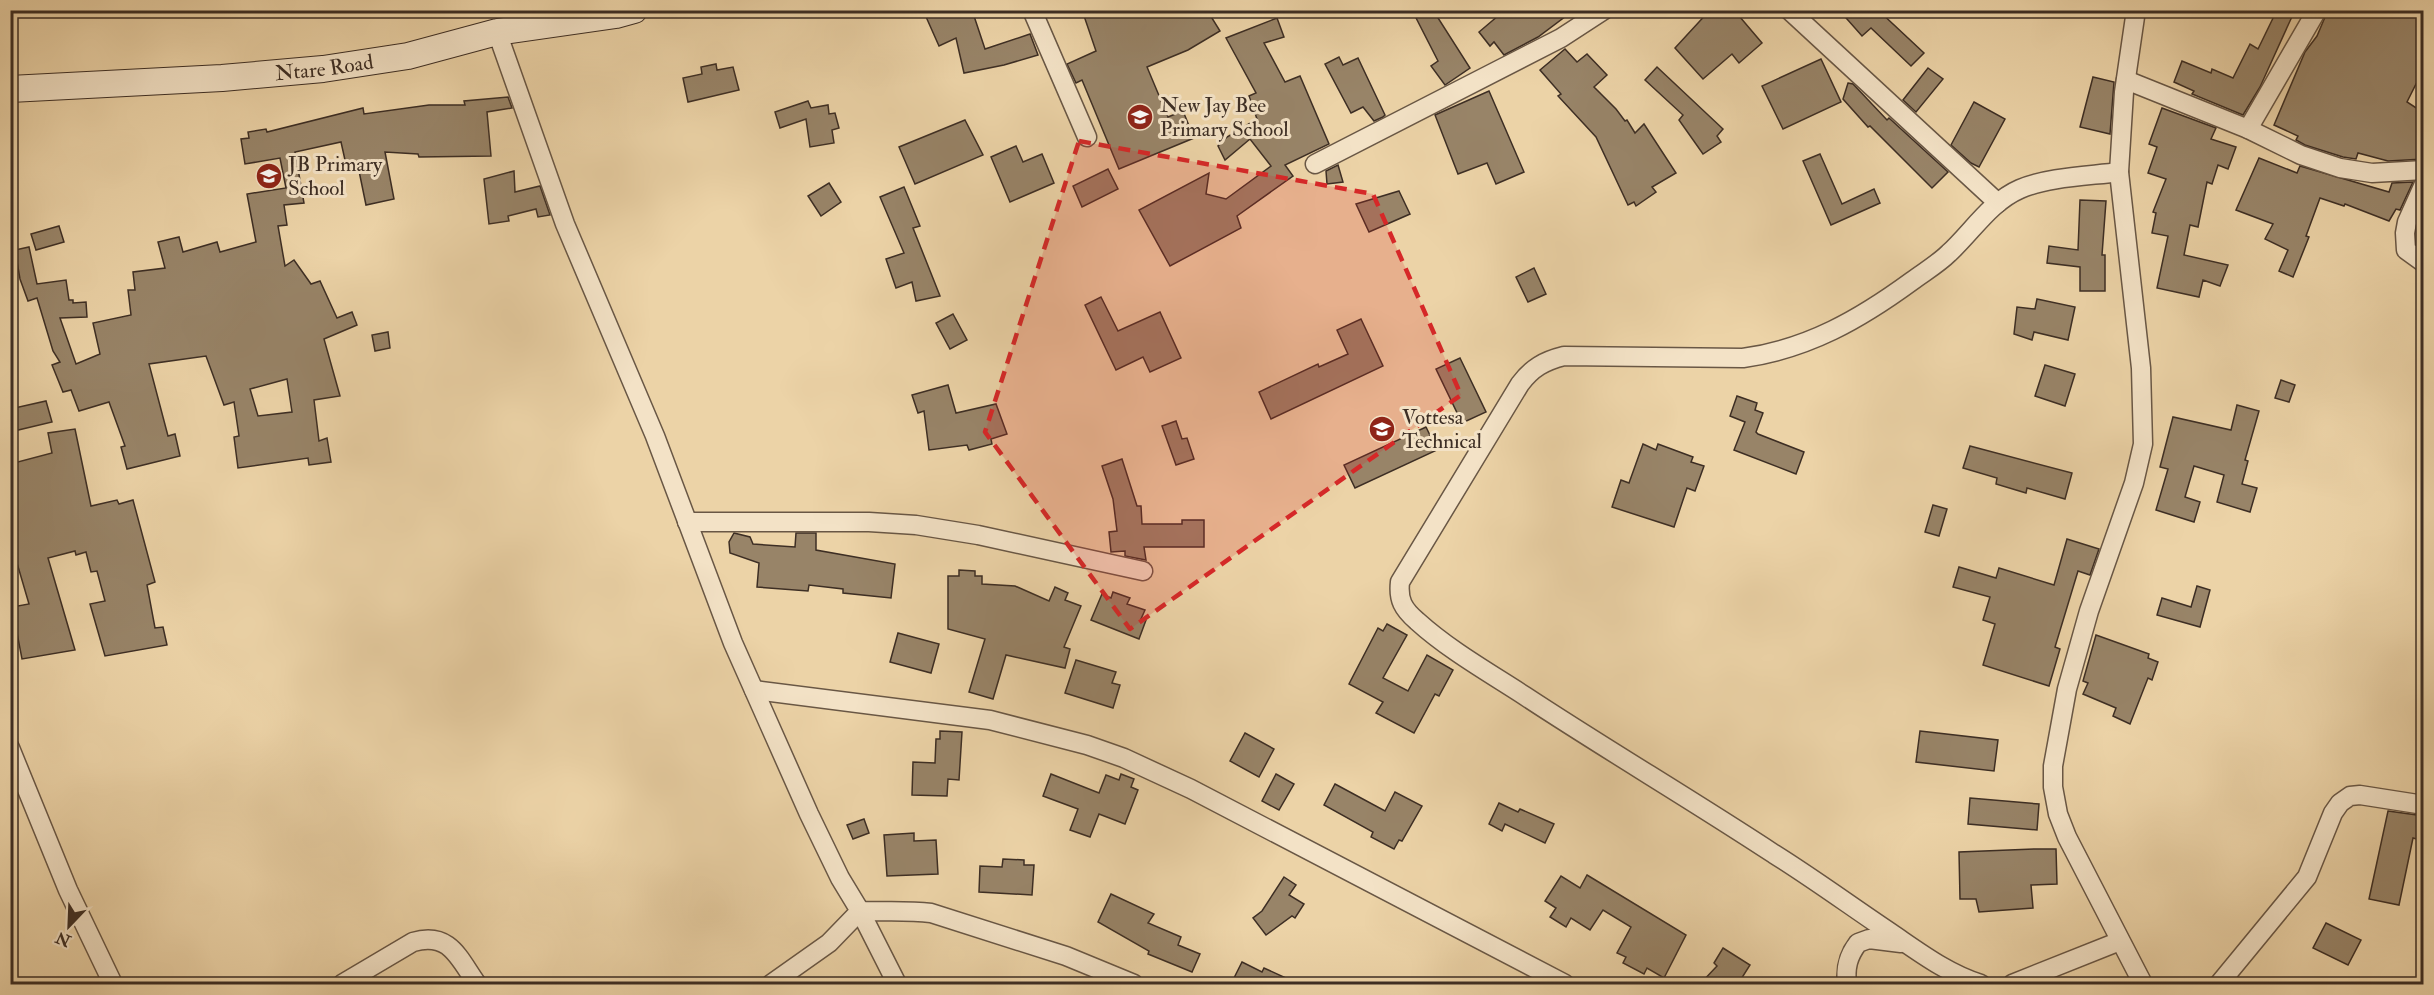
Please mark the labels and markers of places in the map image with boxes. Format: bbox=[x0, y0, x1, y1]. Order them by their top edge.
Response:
place label: New Jay Bee Primary School bbox=[1160, 92, 1289, 143]
school or university icon: New Jay Bee Primary School bbox=[1125, 102, 1155, 132]
place label: JB Primary School bbox=[287, 151, 383, 202]
school or university icon: JB Primary School bbox=[254, 161, 284, 191]
place label: Vottesa Technical bbox=[1402, 404, 1483, 455]
school or university icon: Vottesa Technical bbox=[1367, 414, 1397, 444]

